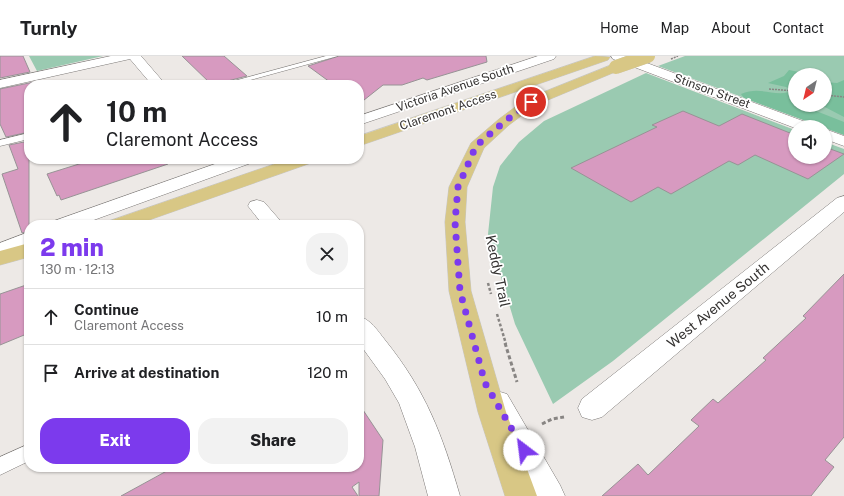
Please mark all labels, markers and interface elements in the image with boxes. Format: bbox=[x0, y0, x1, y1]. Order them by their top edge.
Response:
text: Turnly bbox=[20, 17, 77, 39]
text: Home bbox=[600, 20, 639, 36]
text: Map bbox=[661, 20, 689, 36]
text: About bbox=[711, 20, 751, 36]
text: Contact bbox=[773, 20, 824, 36]
street label: Victoria Avenue South bbox=[394, 61, 516, 115]
north arrow bbox=[788, 68, 832, 112]
map controls bbox=[788, 68, 832, 164]
street label: Stinson Street bbox=[672, 71, 752, 111]
pin bbox=[514, 85, 548, 119]
street label: Claremont Access bbox=[398, 87, 498, 133]
icon: arrive bbox=[520, 91, 542, 113]
text: 10 m bbox=[106, 95, 167, 128]
icon: ahead bbox=[40, 96, 92, 148]
button: sound bbox=[788, 120, 832, 164]
text: Claremont Access bbox=[106, 129, 258, 150]
text: 2 min bbox=[40, 233, 104, 261]
button: close bbox=[306, 233, 348, 275]
street label: Keddy Trail bbox=[483, 234, 513, 308]
street label: West Avenue South bbox=[664, 259, 772, 351]
text: 130 m · 12:13 bbox=[40, 262, 114, 277]
text: Continue bbox=[74, 301, 139, 318]
icon: ahead bbox=[40, 306, 62, 328]
text: 10 m bbox=[316, 308, 348, 325]
text: Claremont Access bbox=[74, 318, 184, 333]
icon: arrive bbox=[40, 362, 62, 384]
text: Arrive at destination bbox=[74, 364, 219, 381]
text: 120 m bbox=[307, 364, 348, 381]
button: Exit bbox=[40, 418, 190, 464]
button: Share bbox=[198, 418, 348, 464]
position arrow bbox=[503, 429, 545, 471]

